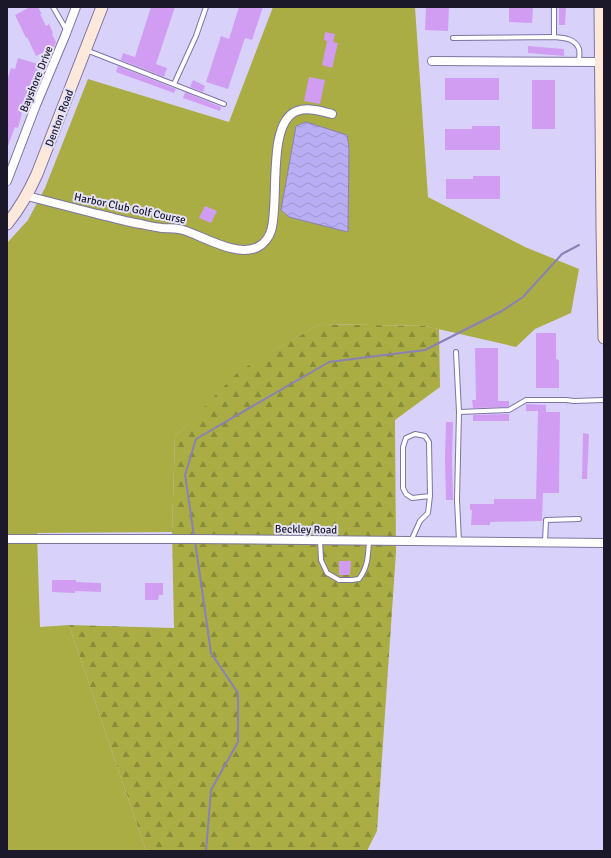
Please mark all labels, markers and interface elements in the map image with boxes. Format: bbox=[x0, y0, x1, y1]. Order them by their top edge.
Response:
street label: Bayshore Drive bbox=[17, 44, 56, 114]
street label: Denton Road bbox=[43, 88, 76, 149]
street label: Harbor Club Golf Course bbox=[73, 190, 187, 227]
street label: Beckley Road bbox=[275, 522, 337, 537]

